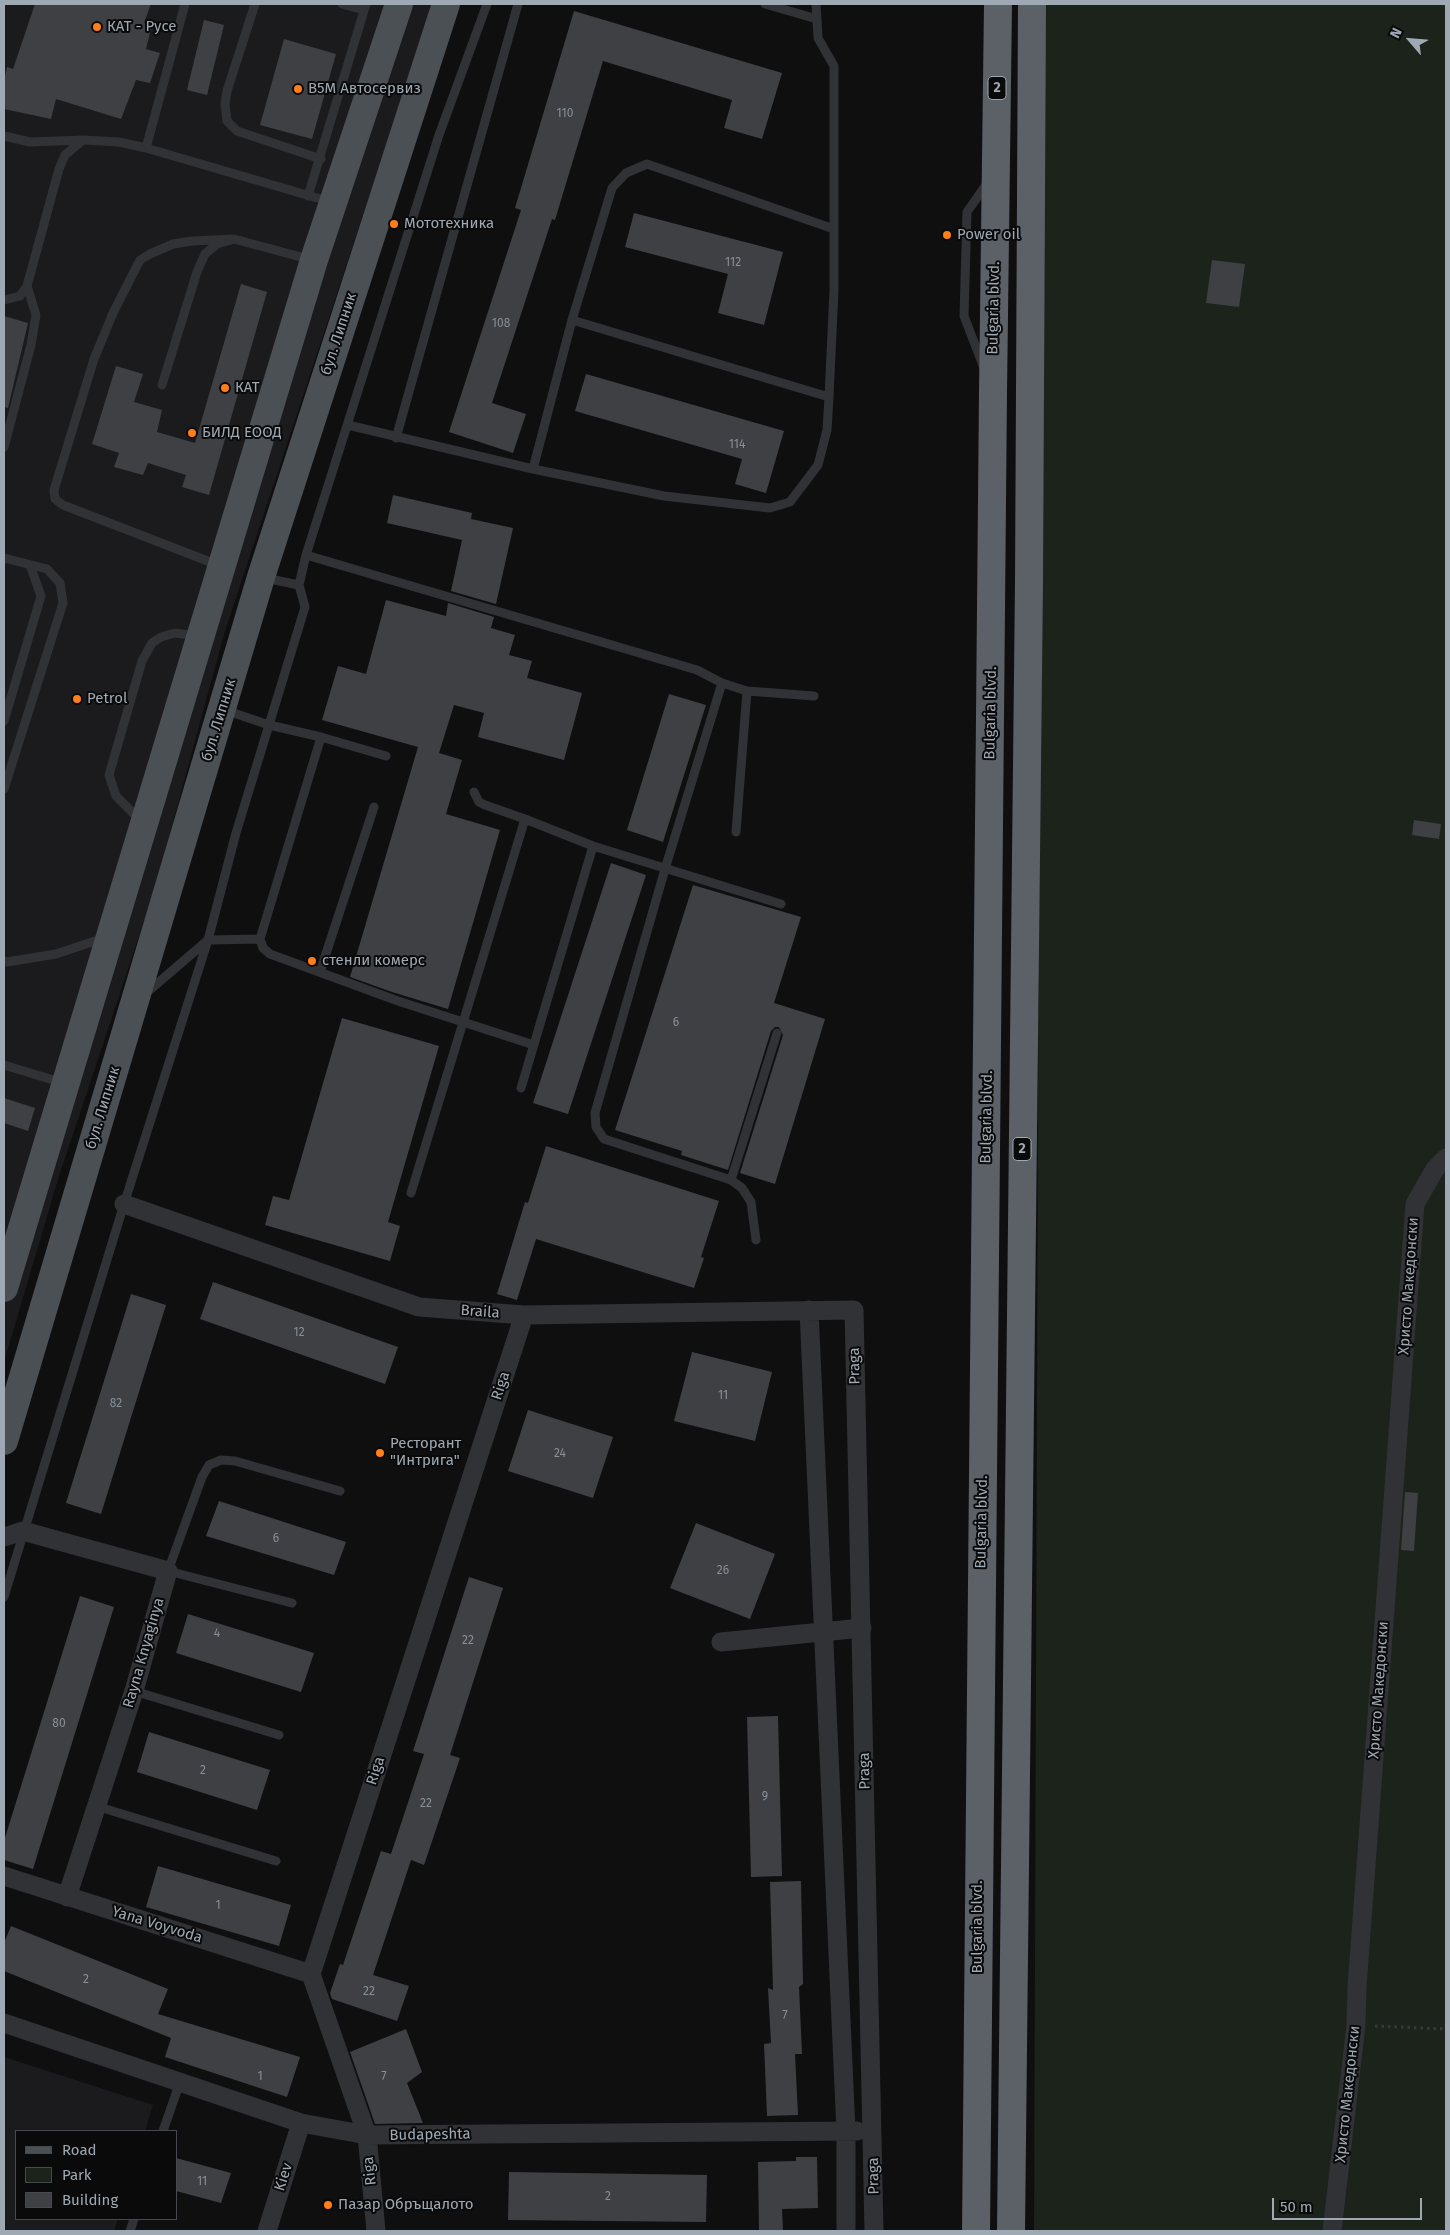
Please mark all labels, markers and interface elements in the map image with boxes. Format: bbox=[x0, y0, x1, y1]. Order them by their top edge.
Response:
north arrow bbox=[1385, 15, 1435, 65]
place label: КАТ - Русе bbox=[107, 18, 176, 36]
marker: КАТ - Русе bbox=[91, 21, 103, 33]
text: N bbox=[1387, 25, 1406, 41]
road number: 2 bbox=[988, 76, 1006, 100]
place label: В5М Автосервиз bbox=[308, 80, 421, 98]
marker: В5М Автосервиз bbox=[292, 83, 304, 95]
house number: 110 bbox=[557, 107, 573, 121]
place label: Мототехника bbox=[404, 215, 494, 233]
marker: Мототехника bbox=[388, 218, 400, 230]
place label: Power oil bbox=[957, 226, 1020, 244]
marker: Power oil bbox=[941, 229, 953, 241]
house number: 112 bbox=[725, 256, 741, 270]
street label: Bulgaria blvd. bbox=[984, 261, 1004, 355]
street label: бул. Липник bbox=[317, 291, 361, 377]
house number: 108 bbox=[492, 317, 510, 331]
place label: КАТ bbox=[235, 379, 259, 397]
marker: КАТ bbox=[219, 382, 231, 394]
place label: БИЛД ЕООД bbox=[202, 424, 282, 442]
marker: БИЛД ЕООД bbox=[186, 427, 198, 439]
house number: 114 bbox=[729, 438, 745, 452]
street label: Bulgaria blvd. bbox=[981, 666, 1001, 760]
street label: бул. Липник bbox=[198, 677, 240, 763]
place label: Petrol bbox=[87, 690, 127, 708]
marker: Petrol bbox=[71, 693, 83, 705]
place label: стенли комерс bbox=[322, 952, 425, 970]
marker: стенли комерс bbox=[306, 955, 318, 967]
house number: 6 bbox=[673, 1016, 679, 1030]
street label: бул. Липник bbox=[82, 1065, 124, 1151]
street label: Bulgaria blvd. bbox=[977, 1070, 997, 1164]
road number: 2 bbox=[1013, 1138, 1031, 1160]
street label: Христо Македонски bbox=[1395, 1217, 1423, 1355]
street label: Braila bbox=[460, 1302, 500, 1322]
house number: 12 bbox=[293, 1326, 305, 1340]
street label: Praga bbox=[846, 1347, 864, 1385]
street label: Riga bbox=[488, 1369, 514, 1403]
house number: 11 bbox=[718, 1389, 728, 1403]
house number: 82 bbox=[110, 1397, 122, 1411]
place label: Ресторант "Интрига" bbox=[390, 1435, 461, 1470]
marker: Ресторант "Интрига" bbox=[374, 1447, 386, 1459]
house number: 24 bbox=[554, 1447, 566, 1461]
street label: Bulgaria blvd. bbox=[972, 1475, 992, 1569]
house number: 6 bbox=[273, 1532, 279, 1546]
house number: 26 bbox=[717, 1564, 729, 1578]
street label: Rayna Knyaginya bbox=[120, 1596, 168, 1710]
street label: Христо Македонски bbox=[1365, 1621, 1393, 1759]
house number: 4 bbox=[214, 1627, 220, 1641]
house number: 22 bbox=[462, 1634, 474, 1648]
house number: 80 bbox=[52, 1717, 66, 1731]
street label: Praga bbox=[856, 1752, 874, 1790]
street label: Riga bbox=[363, 1754, 389, 1788]
house number: 2 bbox=[200, 1764, 206, 1778]
house number: 9 bbox=[762, 1790, 768, 1804]
house number: 22 bbox=[420, 1797, 432, 1811]
street label: Bulgaria blvd. bbox=[969, 1880, 987, 1974]
house number: 1 bbox=[215, 1899, 221, 1913]
street label: Yana Voyvoda bbox=[110, 1903, 204, 1947]
house number: 2 bbox=[83, 1973, 89, 1987]
house number: 22 bbox=[363, 1985, 375, 1999]
house number: 7 bbox=[782, 2009, 788, 2023]
street label: Христо Македонски bbox=[1332, 2025, 1364, 2163]
house number: 1 bbox=[257, 2070, 263, 2084]
house number: 7 bbox=[381, 2070, 387, 2084]
street label: Budapeshta bbox=[389, 2125, 471, 2145]
legend bbox=[15, 2130, 178, 2220]
text: Road bbox=[62, 2141, 97, 2159]
street label: Riga bbox=[360, 2156, 380, 2186]
street label: Praga bbox=[865, 2157, 883, 2195]
street label: Kiev bbox=[271, 2161, 297, 2193]
text: Park bbox=[62, 2166, 92, 2184]
house number: 11 bbox=[197, 2175, 207, 2189]
scale bar bbox=[1275, 2188, 1425, 2220]
house number: 2 bbox=[605, 2190, 611, 2204]
text: Building bbox=[62, 2191, 118, 2209]
place label: Пазар Обръщалото bbox=[338, 2196, 474, 2214]
text: 50 m bbox=[1280, 2198, 1313, 2216]
marker: Пазар Обръщалото bbox=[322, 2199, 334, 2211]

